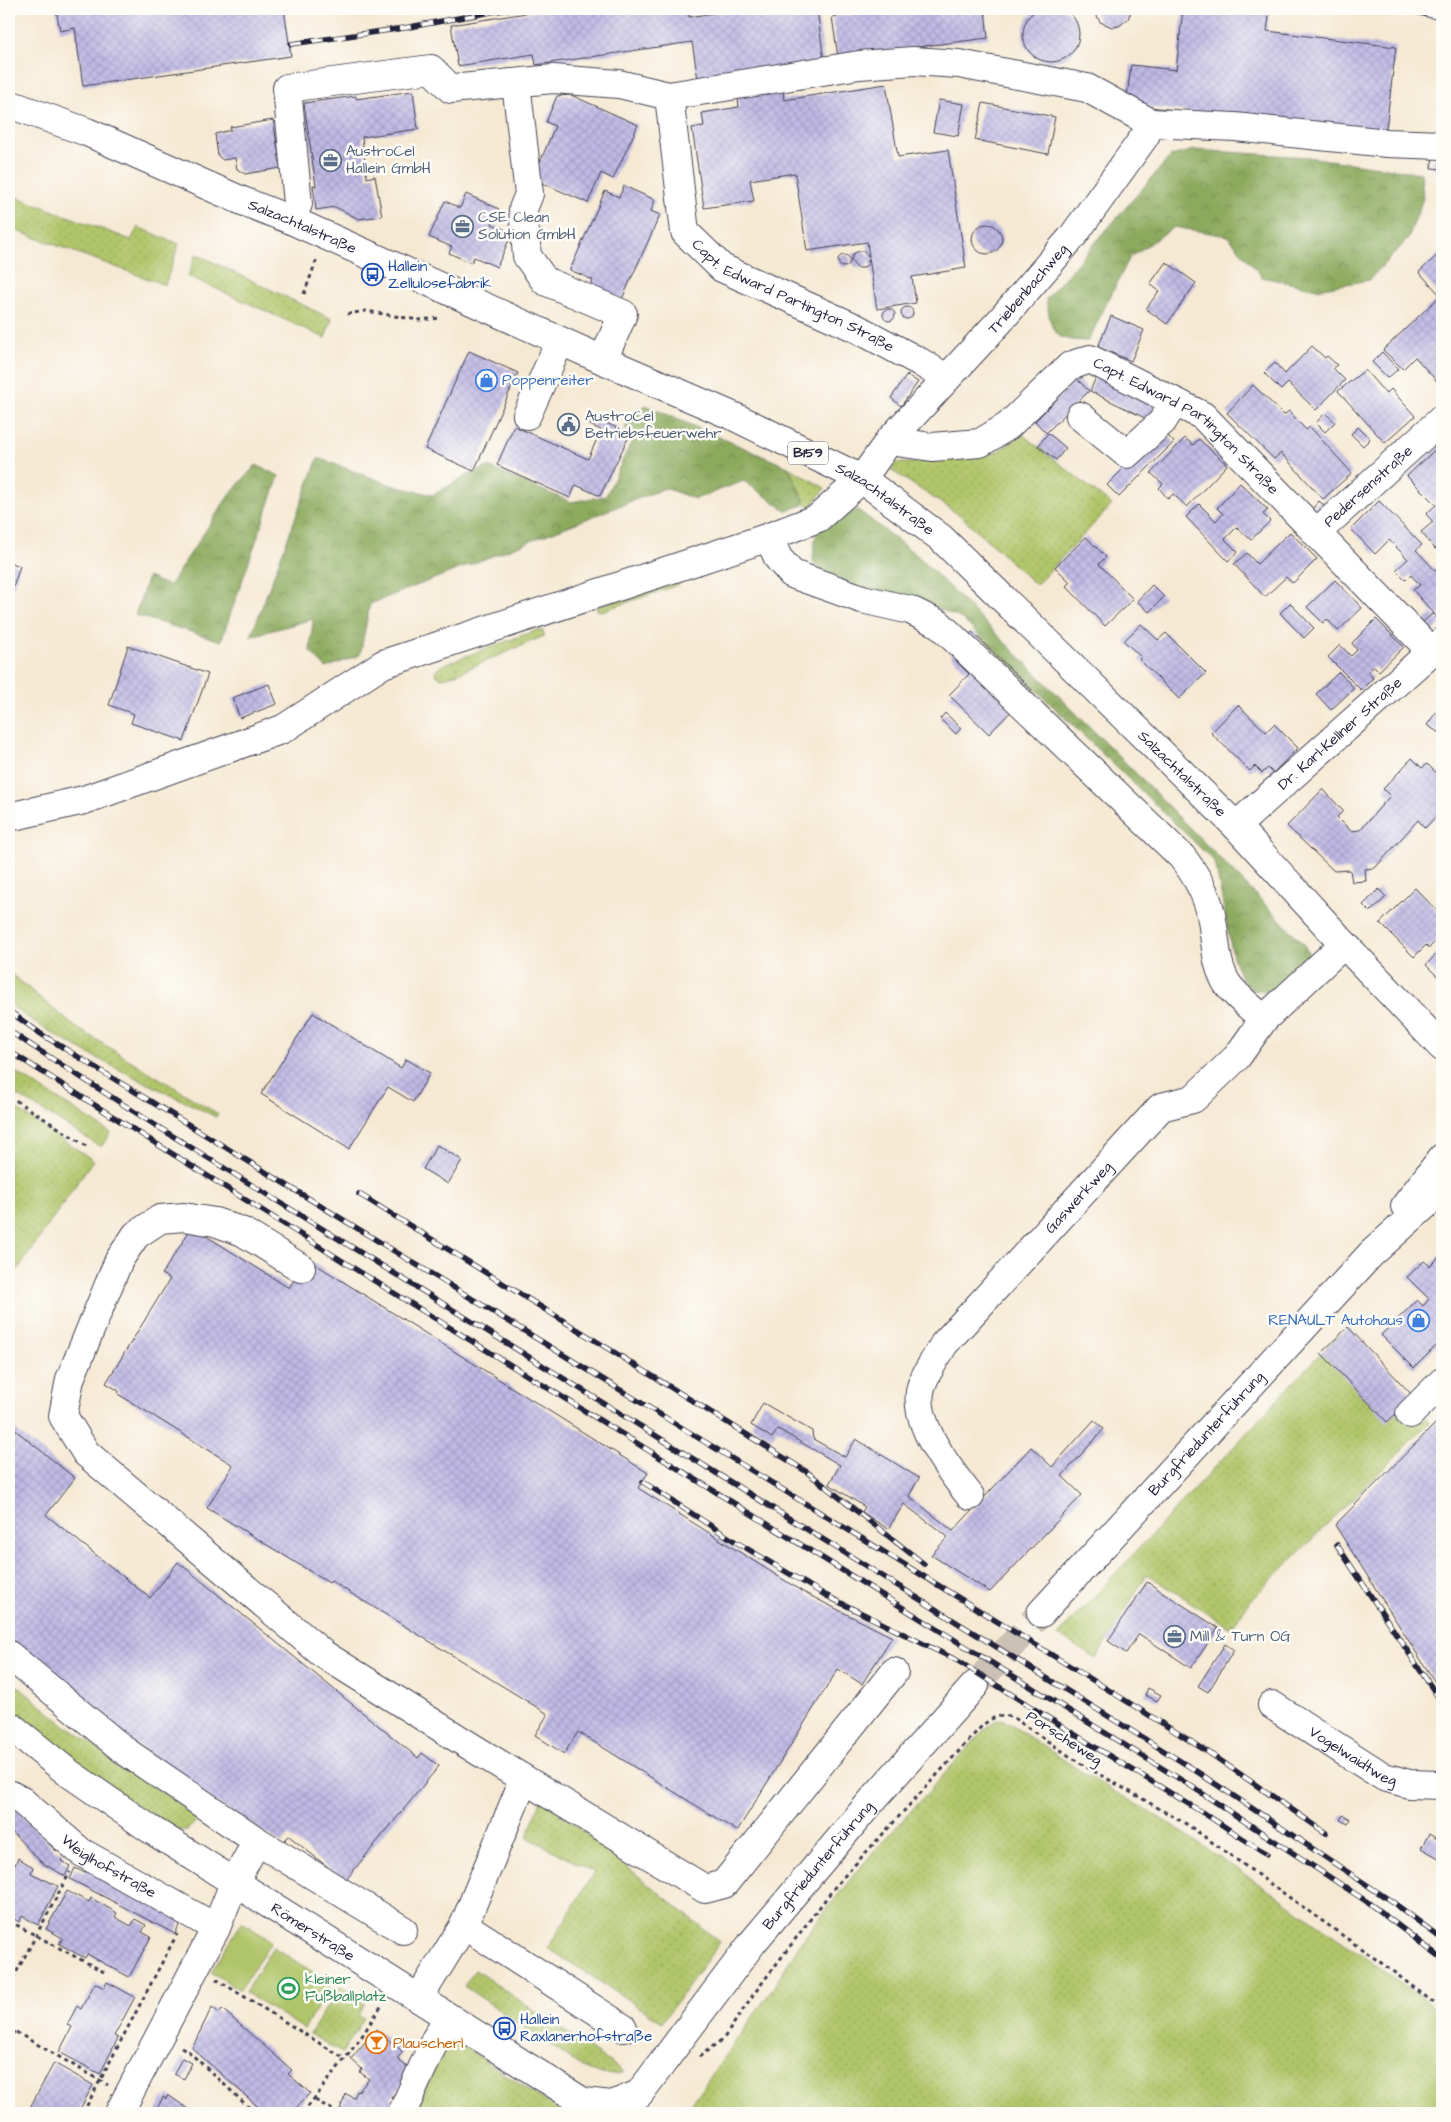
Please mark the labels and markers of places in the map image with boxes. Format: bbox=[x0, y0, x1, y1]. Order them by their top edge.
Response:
place label: AustroCel Hallein GmbH bbox=[346, 141, 431, 179]
office icon: AustroCel Hallein GmbH bbox=[318, 148, 342, 172]
place label: CSE Clean Solution GmbH bbox=[478, 207, 576, 245]
office icon: CSE Clean Solution GmbH bbox=[450, 214, 474, 238]
place label: Hallein Zellulosefabrik bbox=[388, 256, 491, 294]
bus stop icon: Hallein Zellulosefabrik bbox=[360, 263, 384, 287]
shop icon: Poppenreiter bbox=[474, 368, 498, 392]
place label: Poppenreiter bbox=[502, 370, 593, 391]
place label: AustroCel Betriebsfeuerwehr bbox=[585, 406, 721, 444]
public building icon: AustroCel Betriebsfeuerwehr bbox=[557, 413, 581, 437]
shop icon: RENAULT Autohaus bbox=[1407, 1308, 1431, 1332]
place label: RENAULT Autohaus bbox=[1268, 1310, 1403, 1331]
office icon: Mill & Turn OG bbox=[1162, 1624, 1186, 1648]
place label: Mill & Turn OG bbox=[1190, 1626, 1291, 1647]
place label: kleiner Fußballplatz bbox=[305, 1969, 387, 2007]
sports icon: kleiner Fußballplatz bbox=[277, 1976, 301, 2000]
place label: Hallein Raxlanerhofstraße bbox=[520, 2009, 652, 2047]
bus stop icon: Hallein Raxlanerhofstraße bbox=[492, 2016, 516, 2040]
bar icon: Plauscherl bbox=[365, 2031, 389, 2055]
place label: Plauscherl bbox=[393, 2033, 463, 2054]

